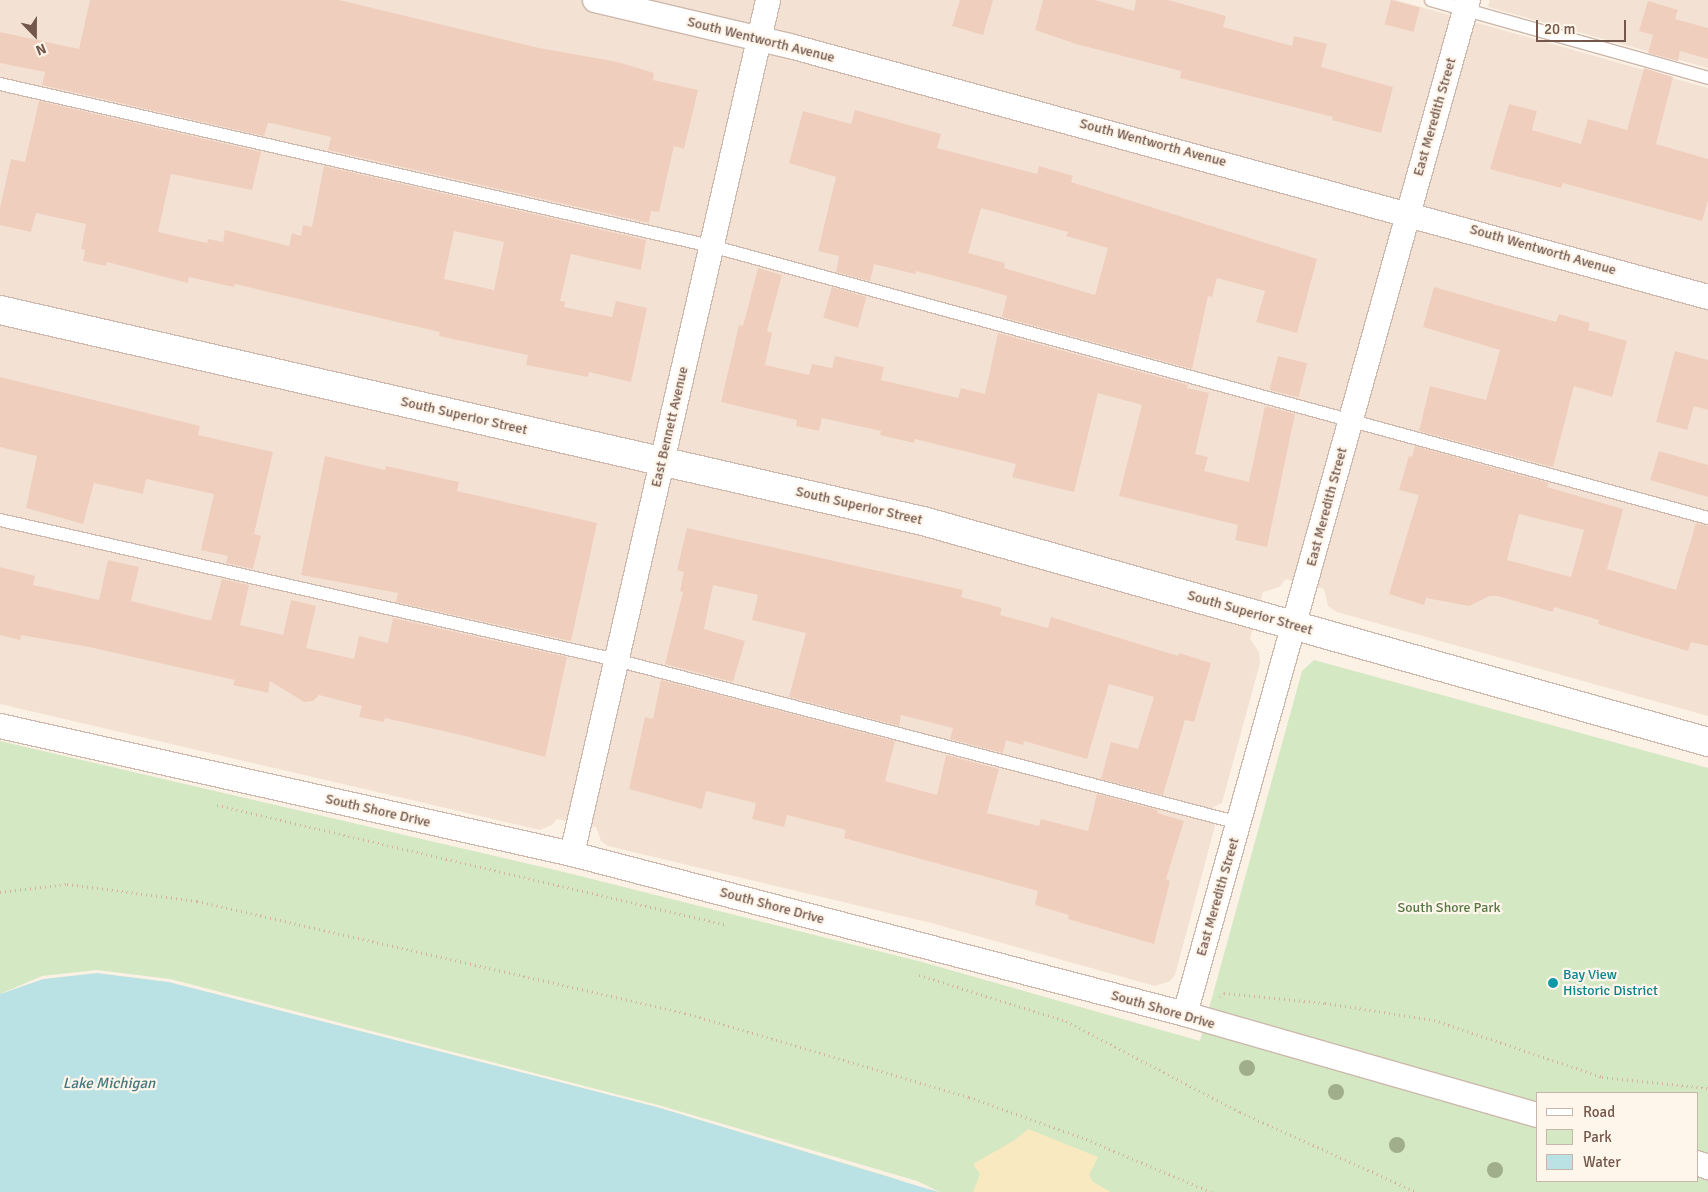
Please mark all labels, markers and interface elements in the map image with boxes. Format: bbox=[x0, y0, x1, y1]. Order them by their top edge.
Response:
north arrow bbox=[10, 10, 60, 60]
scale bar bbox=[1538, 10, 1628, 42]
street label: South Wentworth Avenue bbox=[686, 14, 836, 66]
text: 20 m bbox=[1544, 20, 1575, 38]
text: N bbox=[33, 40, 49, 59]
street label: East Meredith Street bbox=[1410, 56, 1460, 178]
street label: South Wentworth Avenue bbox=[1078, 115, 1228, 171]
street label: South Wentworth Avenue bbox=[1468, 221, 1618, 279]
street label: East Bennett Avenue bbox=[648, 365, 692, 489]
street label: South Superior Street bbox=[399, 393, 529, 439]
street label: East Meredith Street bbox=[1303, 446, 1351, 568]
street label: South Superior Street bbox=[794, 483, 924, 529]
street label: South Superior Street bbox=[1186, 587, 1314, 639]
street label: South Shore Drive bbox=[324, 791, 432, 831]
street label: East Meredith Street bbox=[1193, 836, 1243, 958]
street label: South Shore Drive bbox=[718, 884, 826, 928]
park label: South Shore Park bbox=[1398, 900, 1500, 916]
place label: Bay View Historic District bbox=[1563, 967, 1658, 1000]
marker: Bay View Historic District bbox=[1547, 977, 1559, 989]
street label: South Shore Drive bbox=[1109, 987, 1217, 1033]
water label: Lake Michigan bbox=[63, 1075, 155, 1093]
legend bbox=[1536, 1092, 1698, 1182]
text: Road bbox=[1583, 1103, 1615, 1121]
text: Park bbox=[1583, 1128, 1612, 1146]
text: Water bbox=[1583, 1153, 1621, 1171]

